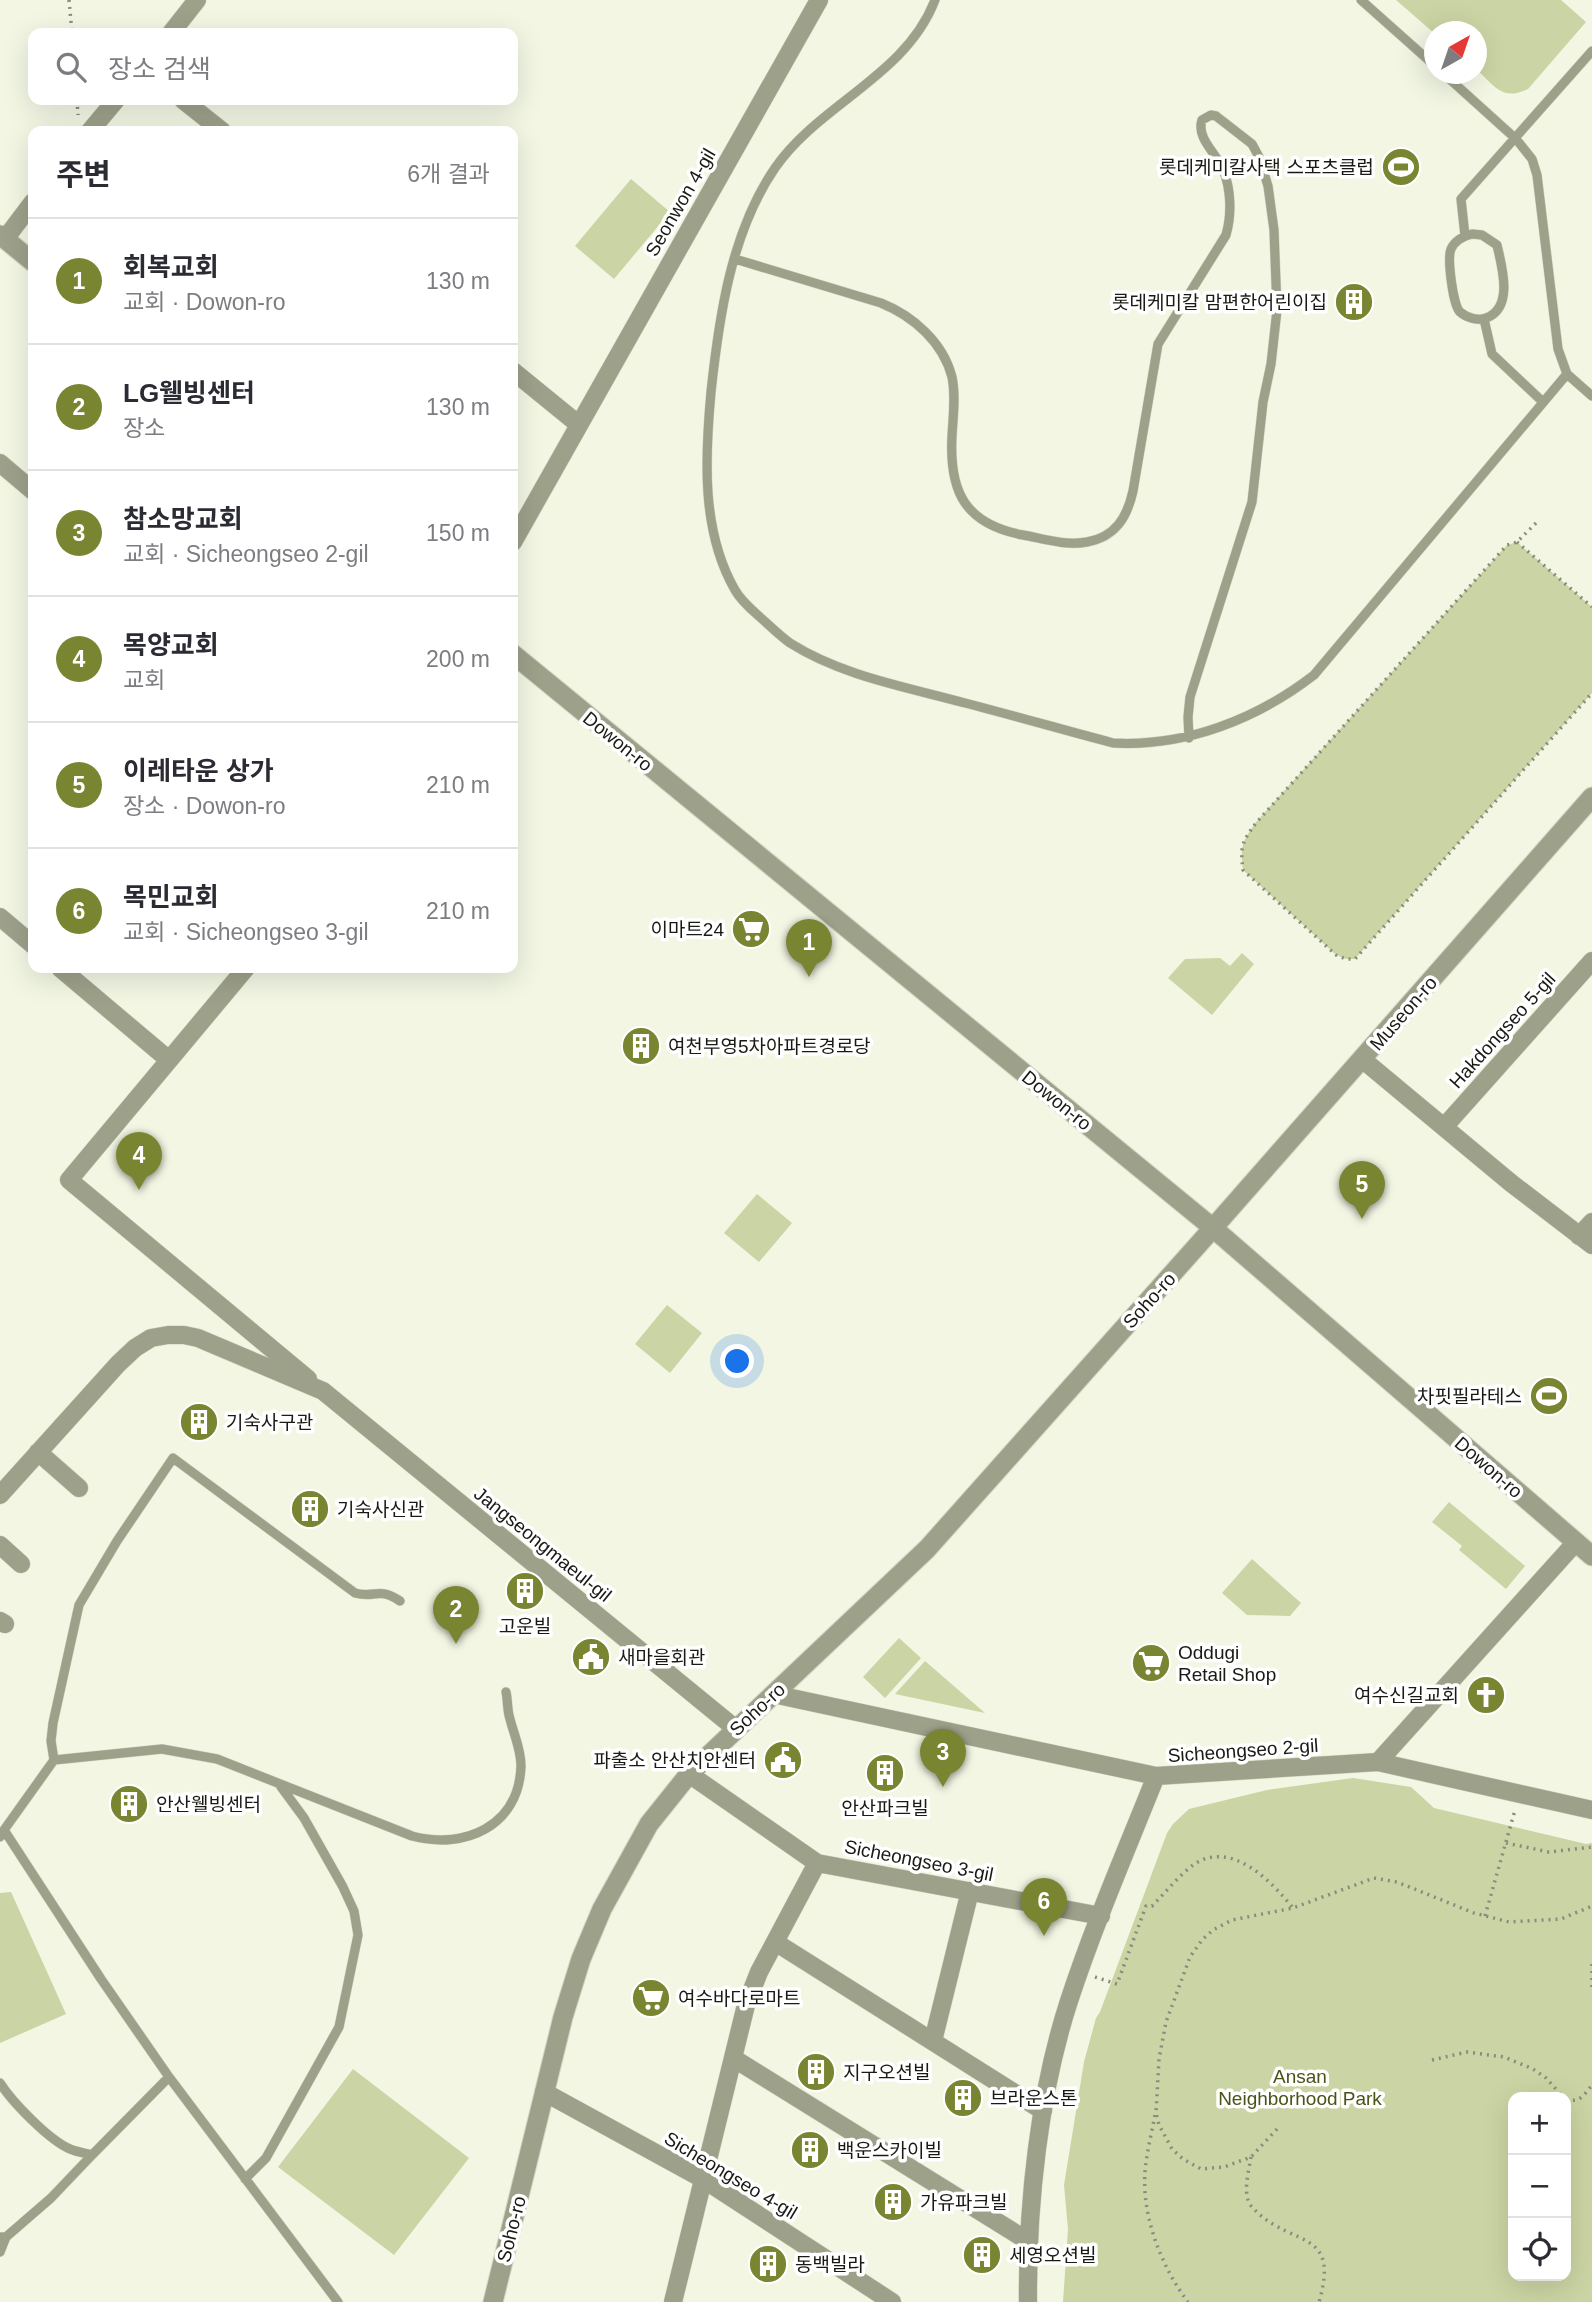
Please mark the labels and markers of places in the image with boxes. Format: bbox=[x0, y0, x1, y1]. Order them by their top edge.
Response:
sports icon: 롯데케미칼사택 스포츠클럽 bbox=[1380, 146, 1422, 188]
place label: 롯데케미칼사택 스포츠클럽 bbox=[1159, 157, 1374, 178]
building icon: 롯데케미칼 맘편한어린이집 bbox=[1333, 281, 1375, 323]
place label: 롯데케미칼 맘편한어린이집 bbox=[1112, 292, 1327, 313]
supermarket icon: 이마트24 bbox=[730, 908, 772, 950]
place label: 이마트24 bbox=[650, 919, 724, 940]
pin: 1 bbox=[786, 919, 832, 977]
building icon: 여천부영5차아파트경로당 bbox=[620, 1025, 662, 1067]
place label: 여천부영5차아파트경로당 bbox=[668, 1036, 871, 1057]
pin: 4 bbox=[116, 1132, 162, 1190]
pin: 5 bbox=[1339, 1161, 1385, 1219]
sports icon: 차핏필라테스 bbox=[1528, 1375, 1570, 1417]
place label: 차핏필라테스 bbox=[1417, 1386, 1522, 1407]
building icon: 기숙사구관 bbox=[178, 1401, 220, 1443]
place label: 기숙사구관 bbox=[226, 1412, 313, 1433]
building icon: 기숙사신관 bbox=[289, 1488, 331, 1530]
place label: 기숙사신관 bbox=[337, 1499, 424, 1520]
building icon: 고운빌 bbox=[504, 1570, 546, 1612]
pin: 2 bbox=[433, 1586, 479, 1644]
place label: 고운빌 bbox=[499, 1616, 551, 1637]
public building icon: 새마을회관 bbox=[570, 1636, 612, 1678]
supermarket icon: Oddugi Retail Shop bbox=[1130, 1642, 1172, 1684]
place label: Oddugi Retail Shop bbox=[1178, 1642, 1276, 1685]
place label: 새마을회관 bbox=[618, 1647, 705, 1668]
church icon: 여수신길교회 bbox=[1465, 1674, 1507, 1716]
place label: 여수신길교회 bbox=[1354, 1685, 1459, 1706]
pin: 3 bbox=[920, 1729, 966, 1787]
public building icon: 파출소 안산치안센터 bbox=[762, 1739, 804, 1781]
place label: 파출소 안산치안센터 bbox=[593, 1750, 756, 1771]
building icon: 안산파크빌 bbox=[864, 1752, 906, 1794]
building icon: 안산웰빙센터 bbox=[108, 1783, 150, 1825]
place label: 안산웰빙센터 bbox=[156, 1794, 261, 1815]
place label: 안산파크빌 bbox=[841, 1798, 929, 1819]
pin: 6 bbox=[1021, 1878, 1067, 1936]
supermarket icon: 여수바다로마트 bbox=[630, 1977, 672, 2019]
place label: 여수바다로마트 bbox=[678, 1988, 800, 2009]
building icon: 지구오션빌 bbox=[795, 2051, 837, 2093]
place label: 지구오션빌 bbox=[843, 2062, 930, 2083]
building icon: 브라운스톤 bbox=[942, 2077, 984, 2119]
place label: 브라운스톤 bbox=[990, 2088, 1077, 2109]
building icon: 백운스카이빌 bbox=[789, 2129, 831, 2171]
place label: 백운스카이빌 bbox=[837, 2140, 942, 2161]
building icon: 가유파크빌 bbox=[872, 2181, 914, 2223]
place label: 가유파크빌 bbox=[920, 2192, 1007, 2213]
building icon: 세영오션빌 bbox=[961, 2234, 1003, 2276]
building icon: 동백빌라 bbox=[747, 2243, 789, 2285]
place label: 세영오션빌 bbox=[1009, 2245, 1096, 2266]
place label: 동백빌라 bbox=[795, 2254, 865, 2275]

